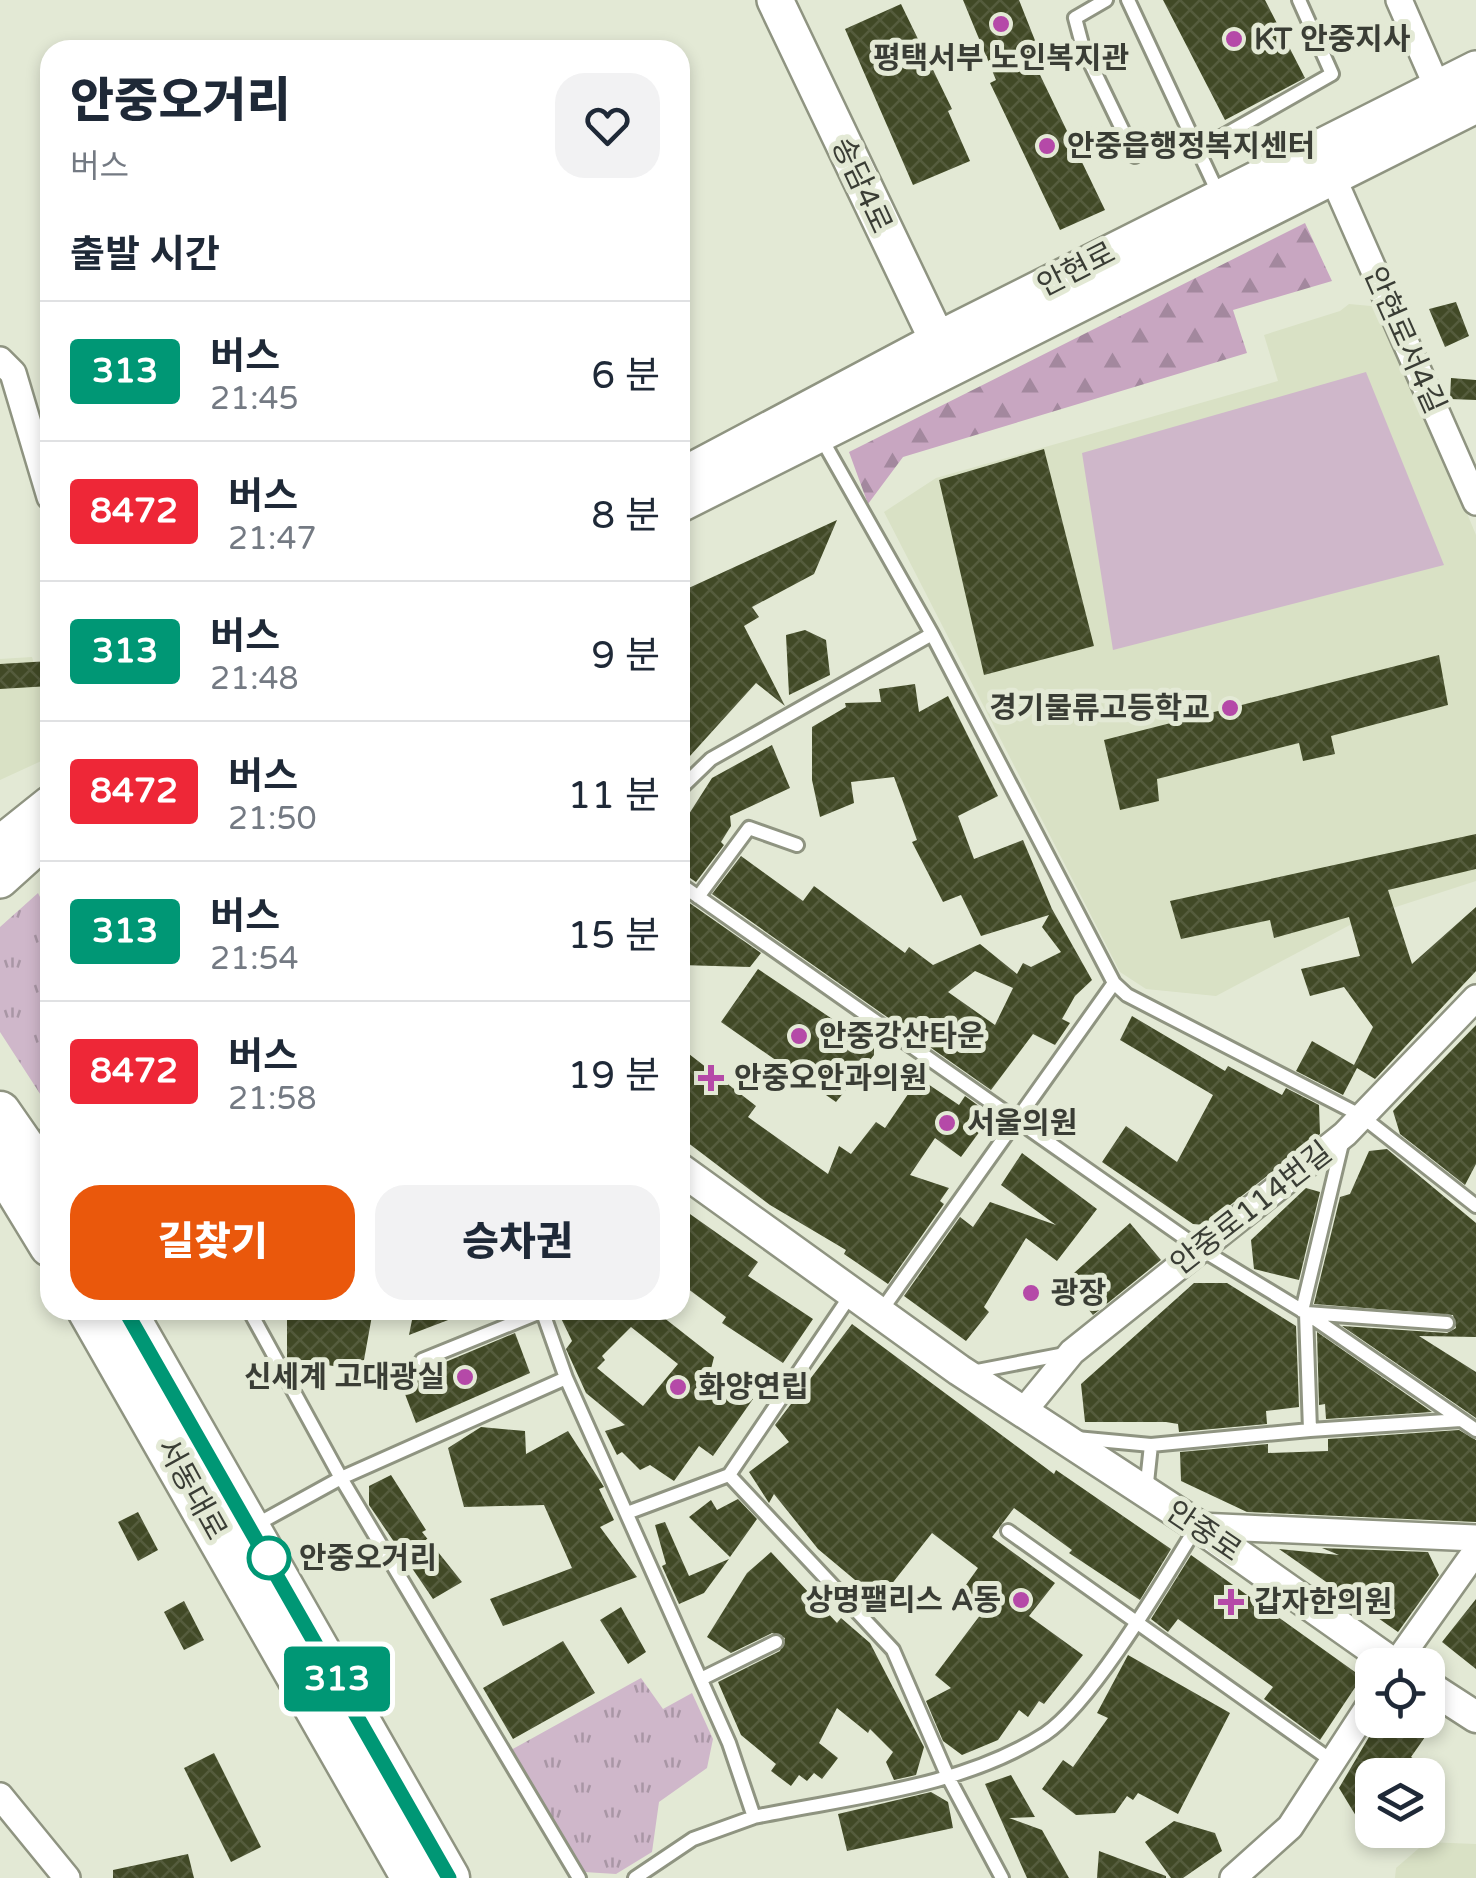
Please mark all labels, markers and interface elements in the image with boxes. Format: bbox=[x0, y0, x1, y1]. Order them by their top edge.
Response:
marker: 평택서부 노인복지관 bbox=[990, 13, 1012, 35]
place label: KT 안중지사 bbox=[1254, 21, 1411, 58]
marker: KT 안중지사 bbox=[1223, 28, 1245, 50]
place label: 평택서부 노인복지관 bbox=[873, 40, 1129, 77]
text: 안중오거리 bbox=[70, 73, 291, 131]
button: heart bbox=[555, 73, 660, 178]
place label: 안중읍행정복지센터 bbox=[1067, 128, 1315, 165]
street label: 송담4로 bbox=[823, 131, 900, 239]
marker: 안중읍행정복지센터 bbox=[1036, 135, 1058, 157]
text: 버스 bbox=[70, 148, 129, 186]
text: 출발 시간 bbox=[70, 232, 220, 278]
street label: 안현로 bbox=[1031, 234, 1122, 305]
street label: 안현로서4길 bbox=[1356, 261, 1453, 419]
text: 버스 bbox=[210, 334, 280, 380]
text: 313 bbox=[92, 350, 158, 392]
text: 6 분 bbox=[591, 353, 660, 399]
text: 21:45 bbox=[210, 380, 299, 418]
text: 버스 bbox=[228, 474, 298, 520]
text: 8472 bbox=[90, 490, 178, 532]
text: 8 분 bbox=[591, 493, 660, 539]
text: 21:47 bbox=[228, 520, 317, 558]
text: 버스 bbox=[210, 614, 280, 660]
text: 313 bbox=[92, 630, 158, 672]
text: 9 분 bbox=[591, 633, 660, 679]
text: 21:48 bbox=[210, 660, 299, 698]
place label: 경기물류고등학교 bbox=[989, 690, 1210, 727]
marker: 경기물류고등학교 bbox=[1219, 697, 1241, 719]
text: 버스 bbox=[228, 754, 298, 800]
text: 8472 bbox=[90, 770, 178, 812]
text: 11 분 bbox=[567, 773, 660, 819]
text: 21:50 bbox=[228, 800, 317, 838]
text: 버스 bbox=[210, 894, 280, 940]
text: 313 bbox=[92, 910, 158, 952]
text: 15 분 bbox=[567, 913, 660, 959]
text: 21:54 bbox=[210, 940, 299, 978]
place label: 안중강산타운 bbox=[819, 1018, 985, 1055]
marker: 안중강산타운 bbox=[788, 1025, 810, 1047]
text: 버스 bbox=[228, 1034, 298, 1080]
text: 8472 bbox=[90, 1050, 178, 1092]
text: 19 분 bbox=[567, 1053, 660, 1099]
place label: 안중오안과의원 bbox=[734, 1060, 927, 1097]
marker: 안중오안과의원 bbox=[698, 1065, 724, 1091]
text: 21:58 bbox=[228, 1080, 317, 1118]
place label: 서울의원 bbox=[967, 1105, 1077, 1142]
marker: 서울의원 bbox=[936, 1112, 958, 1134]
street label: 안중로114번길 bbox=[1163, 1134, 1339, 1283]
button: 길찾기 bbox=[70, 1185, 355, 1300]
button: 승차권 bbox=[375, 1185, 660, 1300]
place label: 광장 bbox=[1051, 1275, 1107, 1312]
marker: 광장 bbox=[1020, 1282, 1042, 1304]
place label: 신세계 고대광실 bbox=[244, 1359, 445, 1396]
marker: 신세계 고대광실 bbox=[454, 1366, 476, 1388]
place label: 화양연립 bbox=[698, 1369, 808, 1406]
marker: 화양연립 bbox=[667, 1376, 689, 1398]
street label: 서동대로 bbox=[149, 1432, 235, 1546]
street label: 안중로 bbox=[1159, 1493, 1248, 1570]
marker: 안중오거리 bbox=[248, 1537, 290, 1579]
place label: 안중오거리 bbox=[299, 1540, 437, 1577]
place label: 상명팰리스 A동 bbox=[805, 1582, 1001, 1619]
place label: 갑자한의원 bbox=[1254, 1584, 1392, 1621]
marker: 상명팰리스 A동 bbox=[1010, 1589, 1032, 1611]
marker: 갑자한의원 bbox=[1218, 1589, 1244, 1615]
line badge: 313 bbox=[280, 1646, 394, 1712]
map controls bbox=[1355, 1648, 1445, 1848]
button: locate bbox=[1355, 1648, 1445, 1738]
text: 313 bbox=[304, 1658, 370, 1700]
button: layers bbox=[1355, 1758, 1445, 1848]

